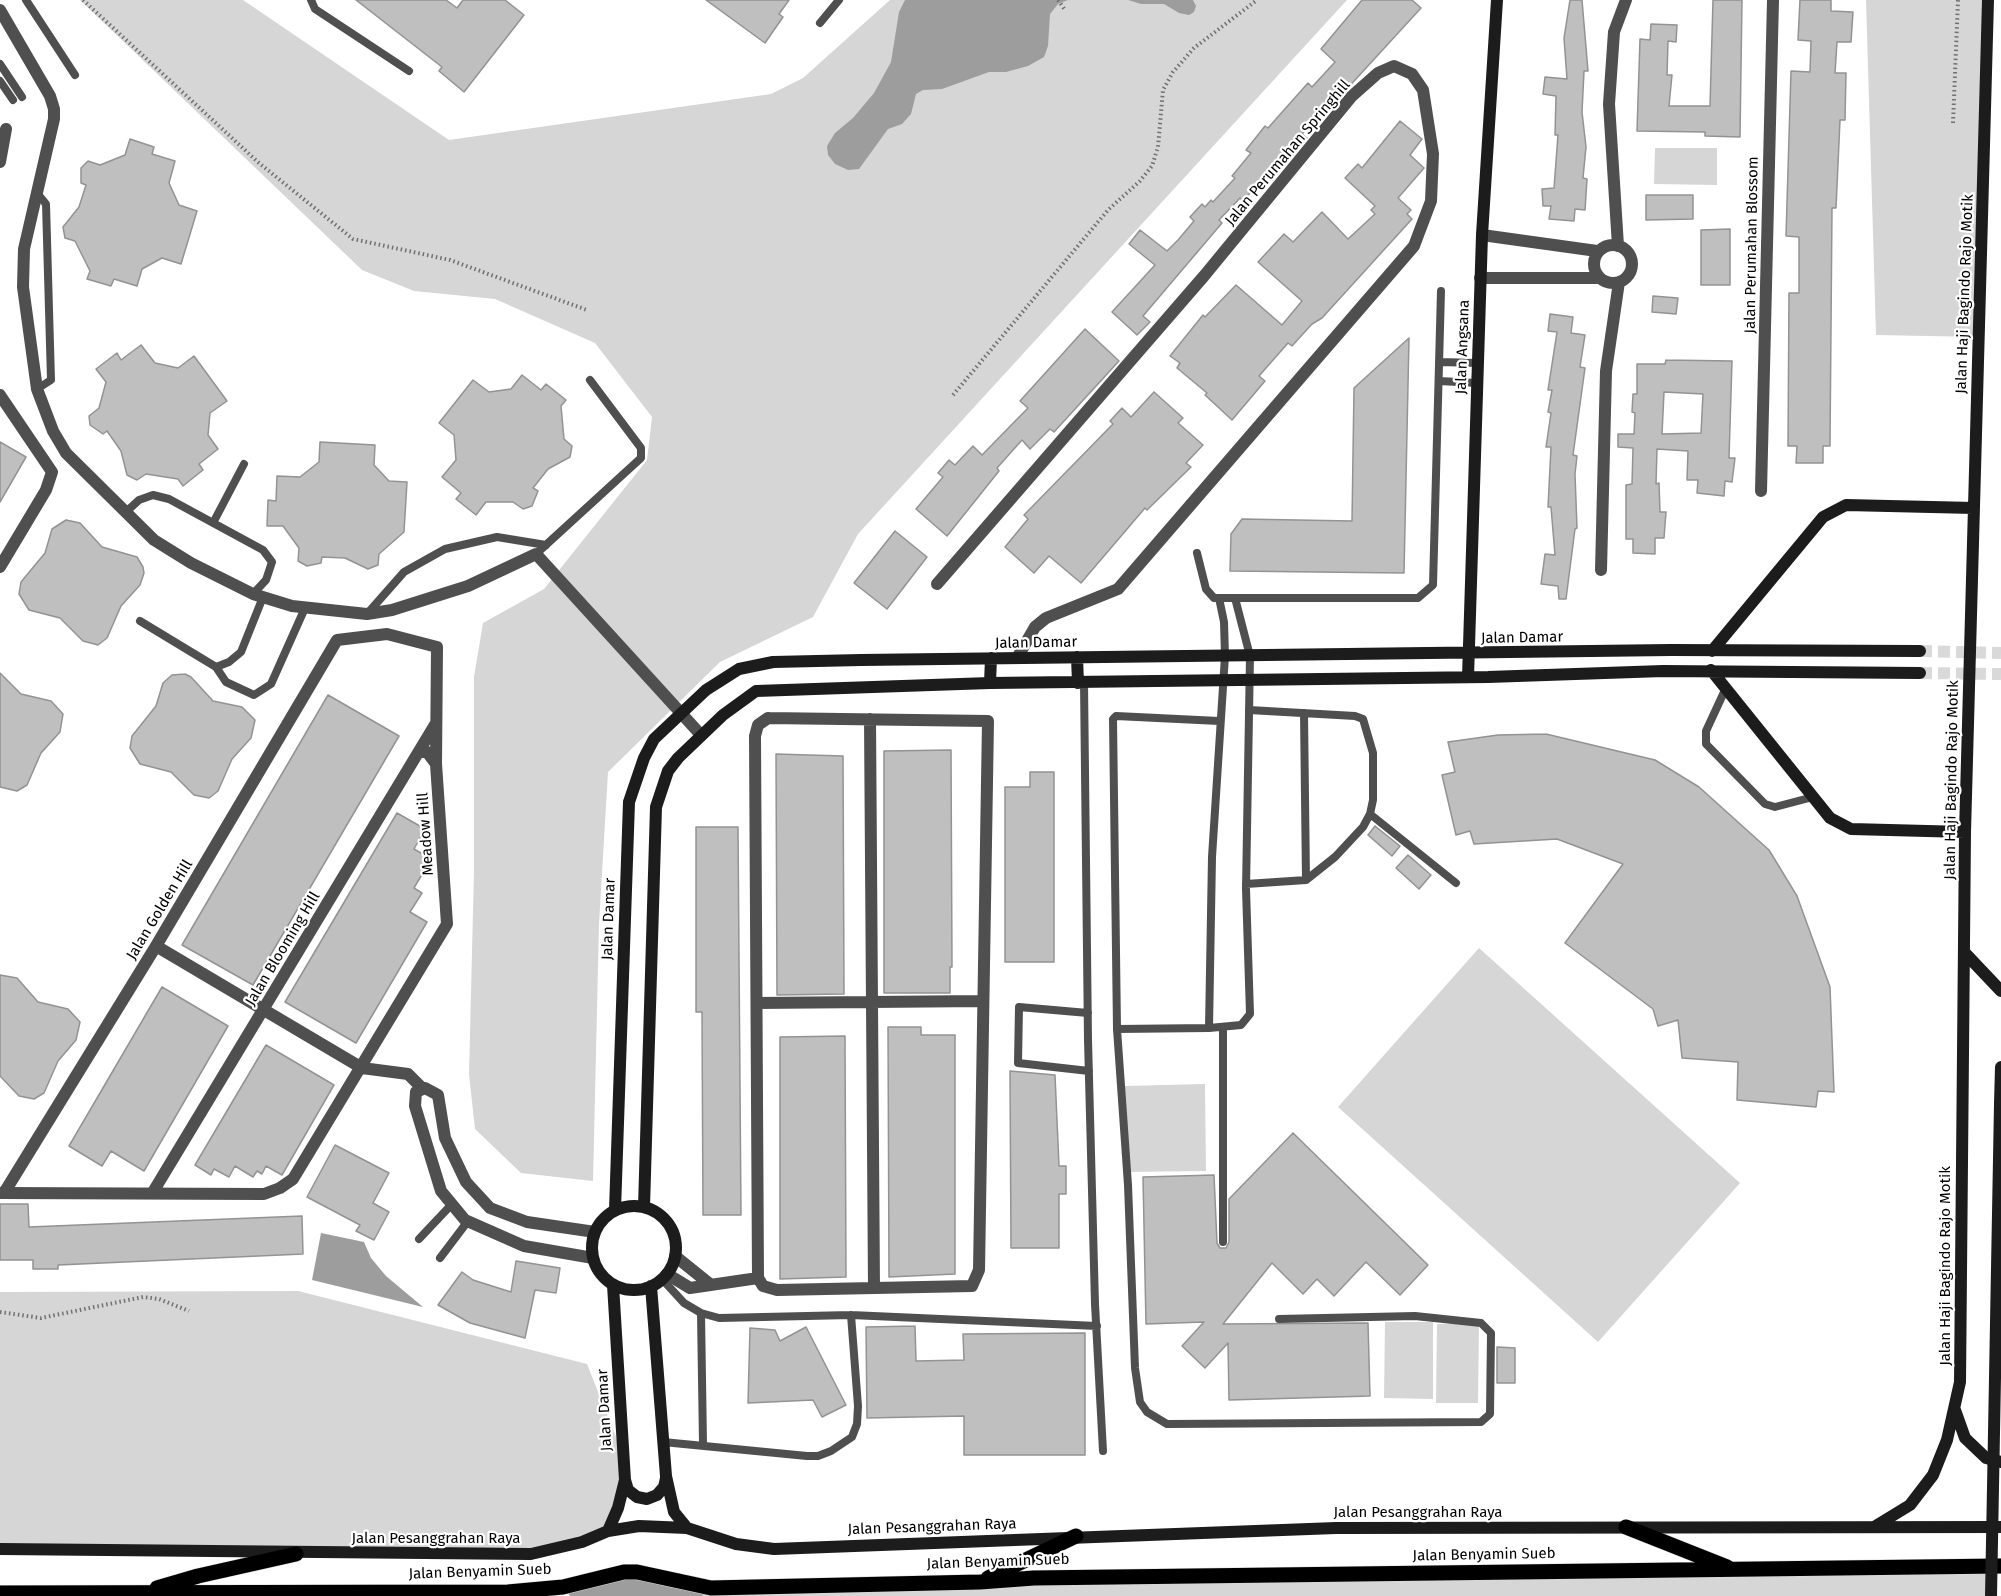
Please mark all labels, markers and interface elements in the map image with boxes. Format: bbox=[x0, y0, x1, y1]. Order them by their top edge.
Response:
street label: Jalan Perumahan Springhill bbox=[1222, 76, 1354, 230]
street label: Jalan Perumahan Blossom bbox=[1741, 156, 1763, 334]
street label: Jalan Haji Bagindo Rajo Motik bbox=[1953, 194, 1977, 394]
street label: Jalan Angsana bbox=[1452, 299, 1474, 395]
street label: Jalan Damar bbox=[1481, 628, 1563, 648]
street label: Jalan Damar bbox=[995, 633, 1077, 653]
street label: Jalan Haji Bagindo Rajo Motik bbox=[1941, 680, 1963, 880]
street label: Meadow Hill bbox=[414, 792, 438, 876]
street label: Jalan Golden Hill bbox=[123, 857, 197, 963]
street label: Jalan Damar bbox=[599, 878, 619, 960]
street label: Jalan Blooming Hill bbox=[242, 889, 324, 1009]
street label: Jalan Haji Bagindo Rajo Motik bbox=[1937, 1166, 1955, 1366]
street label: Jalan Damar bbox=[594, 1368, 616, 1452]
street label: Jalan Pesanggrahan Raya bbox=[1334, 1504, 1502, 1522]
street label: Jalan Pesanggrahan Raya bbox=[847, 1515, 1017, 1539]
street label: Jalan Pesanggrahan Raya bbox=[352, 1530, 520, 1548]
street label: Jalan Benyamin Sueb bbox=[1412, 1545, 1556, 1565]
street label: Jalan Benyamin Sueb bbox=[926, 1551, 1070, 1573]
street label: Jalan Benyamin Sueb bbox=[408, 1561, 552, 1583]

